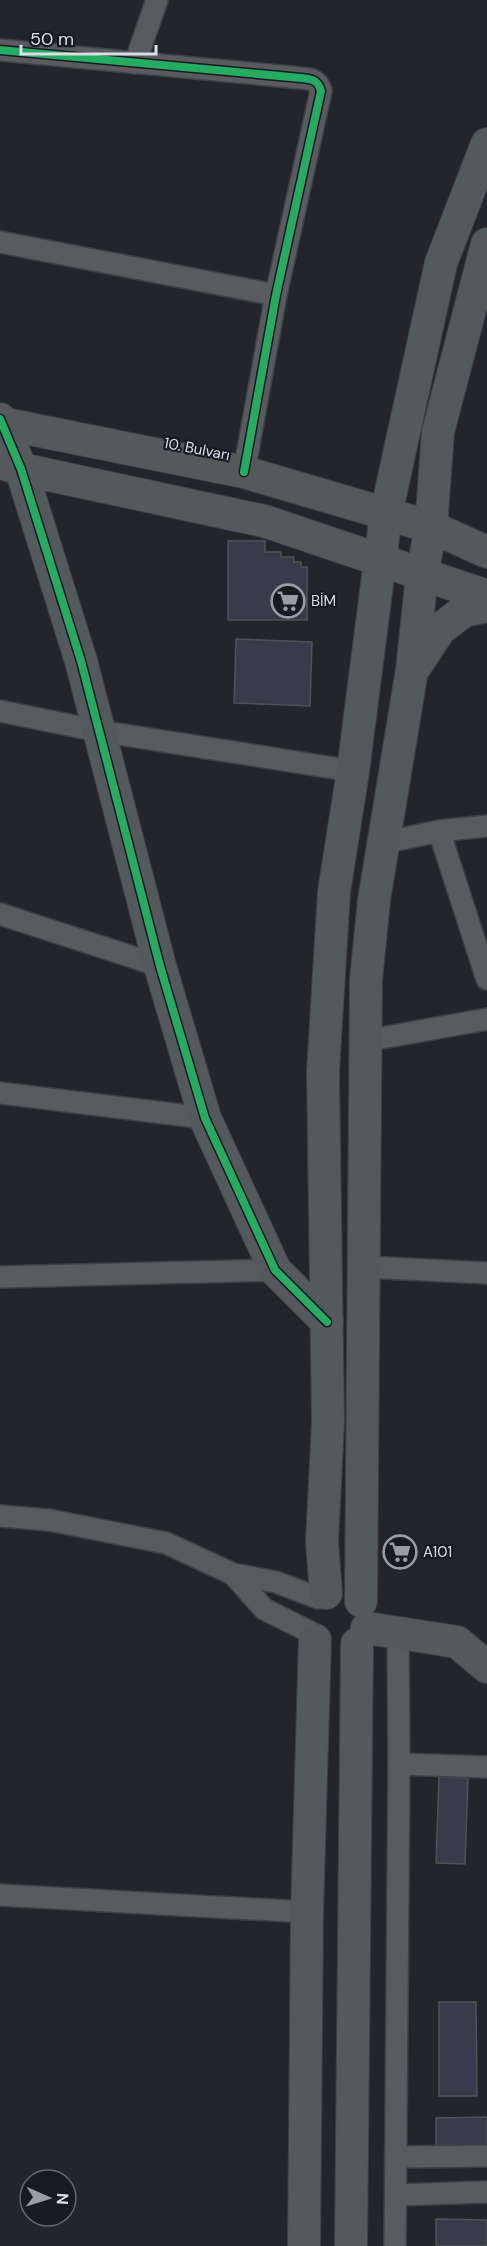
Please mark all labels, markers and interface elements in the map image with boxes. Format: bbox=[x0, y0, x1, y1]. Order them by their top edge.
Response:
scale bar bbox=[21, 18, 156, 56]
text: 50 m bbox=[30, 27, 74, 51]
street label: 10. Bulvarı bbox=[162, 433, 232, 465]
supermarket icon: BİM bbox=[270, 583, 306, 619]
place label: BİM bbox=[311, 591, 336, 611]
supermarket icon: A101 bbox=[382, 1534, 418, 1570]
place label: A101 bbox=[423, 1542, 452, 1562]
north arrow bbox=[18, 2168, 78, 2228]
text: N bbox=[52, 2192, 73, 2205]

